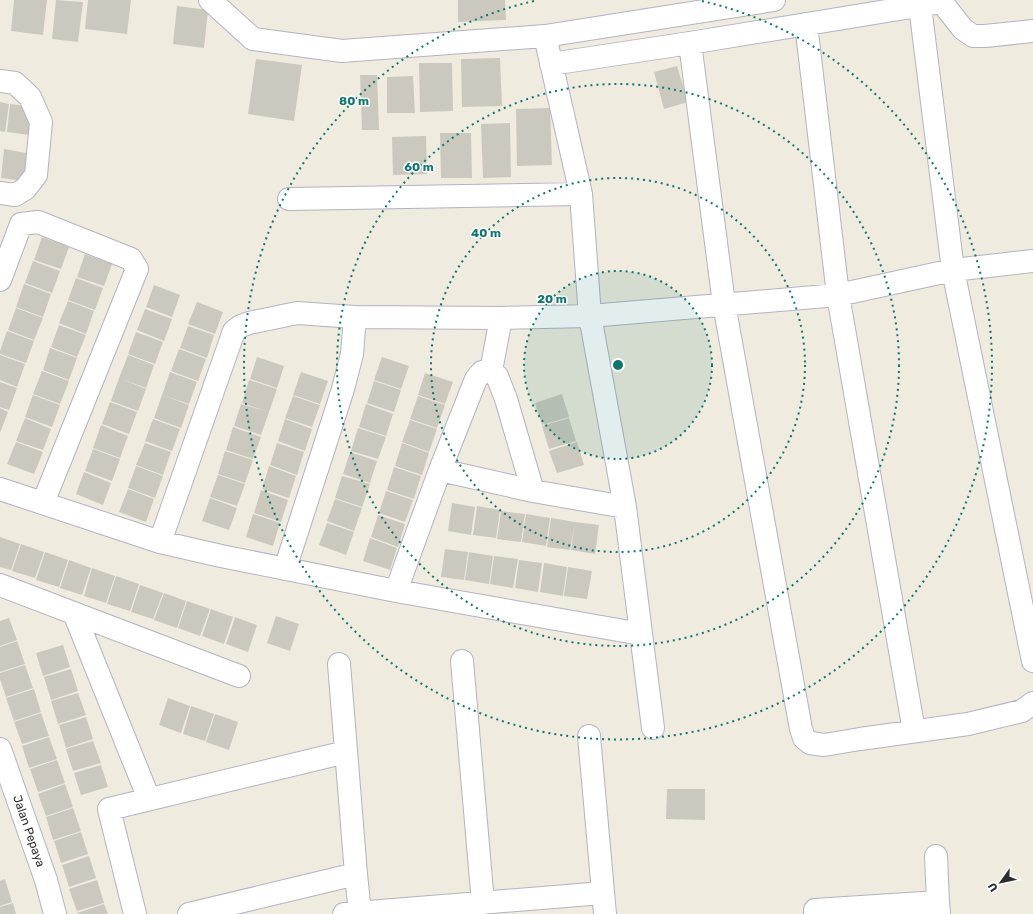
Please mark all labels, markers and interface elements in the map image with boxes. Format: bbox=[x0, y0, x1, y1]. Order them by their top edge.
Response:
text: 80 m bbox=[339, 94, 369, 108]
text: 60 m bbox=[404, 160, 434, 174]
text: 40 m bbox=[471, 226, 501, 240]
text: 20 m bbox=[537, 292, 567, 306]
centre of rings bbox=[611, 358, 625, 372]
street label: Jalan Pepaya bbox=[10, 793, 48, 869]
north arrow bbox=[981, 862, 1021, 902]
text: U bbox=[985, 880, 1001, 894]

